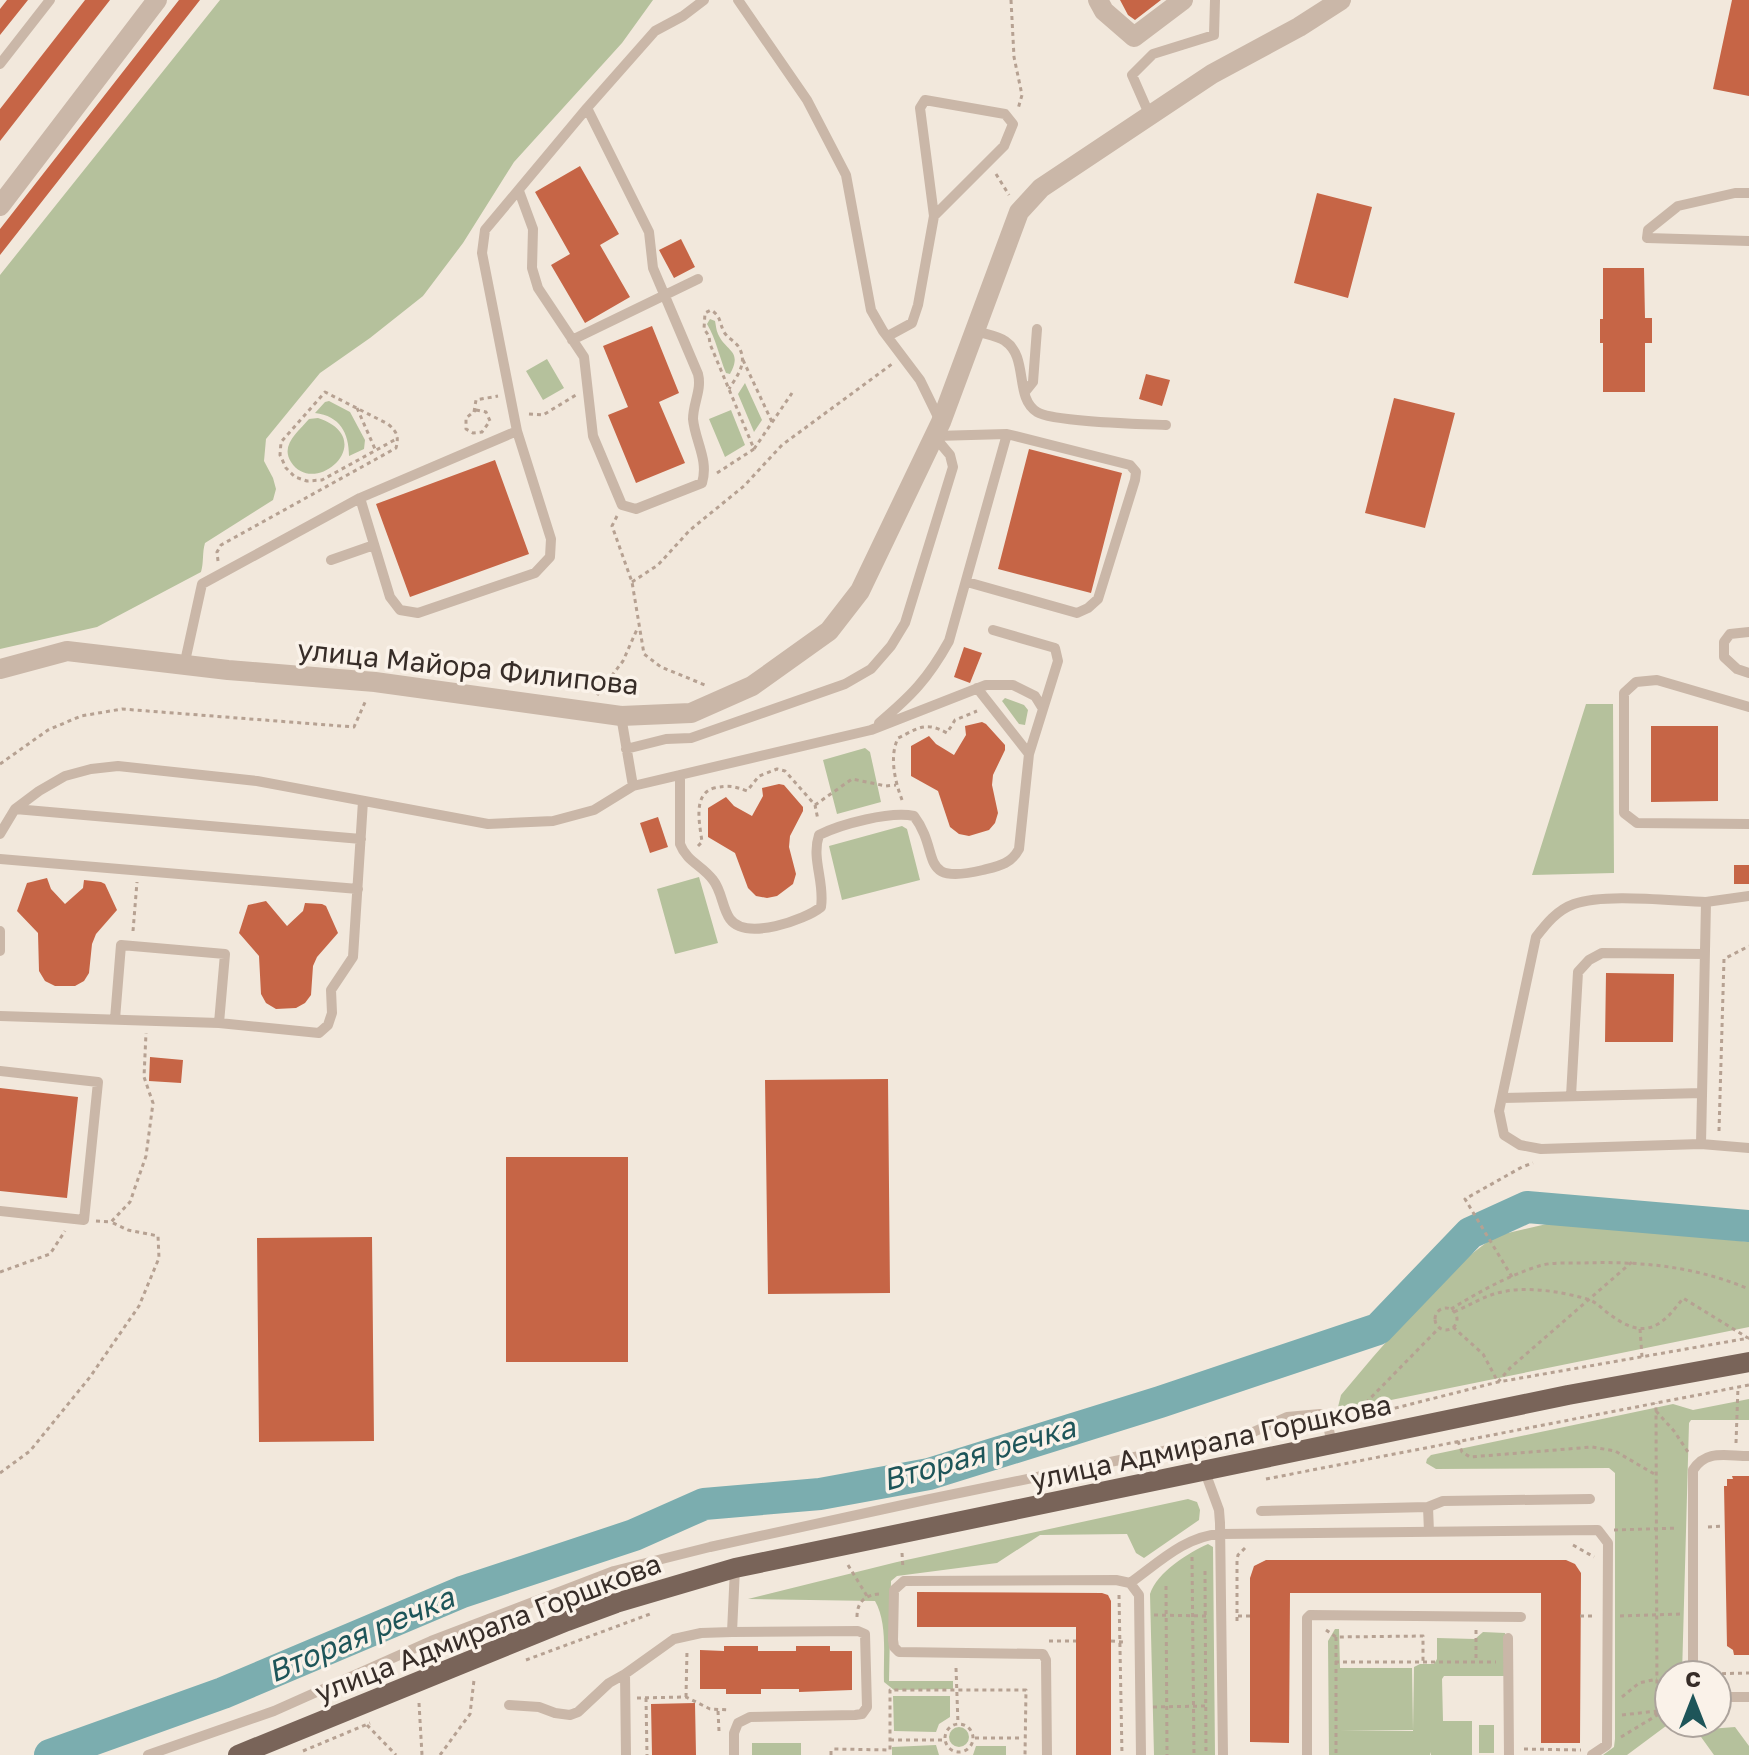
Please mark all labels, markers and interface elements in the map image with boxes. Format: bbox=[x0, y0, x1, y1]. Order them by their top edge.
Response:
street label: улица Майора Филипова bbox=[296, 632, 640, 701]
street label: улица Адмирала Горшкова bbox=[1027, 1387, 1394, 1496]
water label: Вторая речка bbox=[878, 1408, 1080, 1498]
street label: улица Адмирала Горшкова bbox=[310, 1546, 666, 1709]
water label: Вторая речка bbox=[262, 1578, 460, 1689]
north arrow bbox=[1653, 1659, 1733, 1739]
text: С bbox=[1685, 1665, 1701, 1692]

